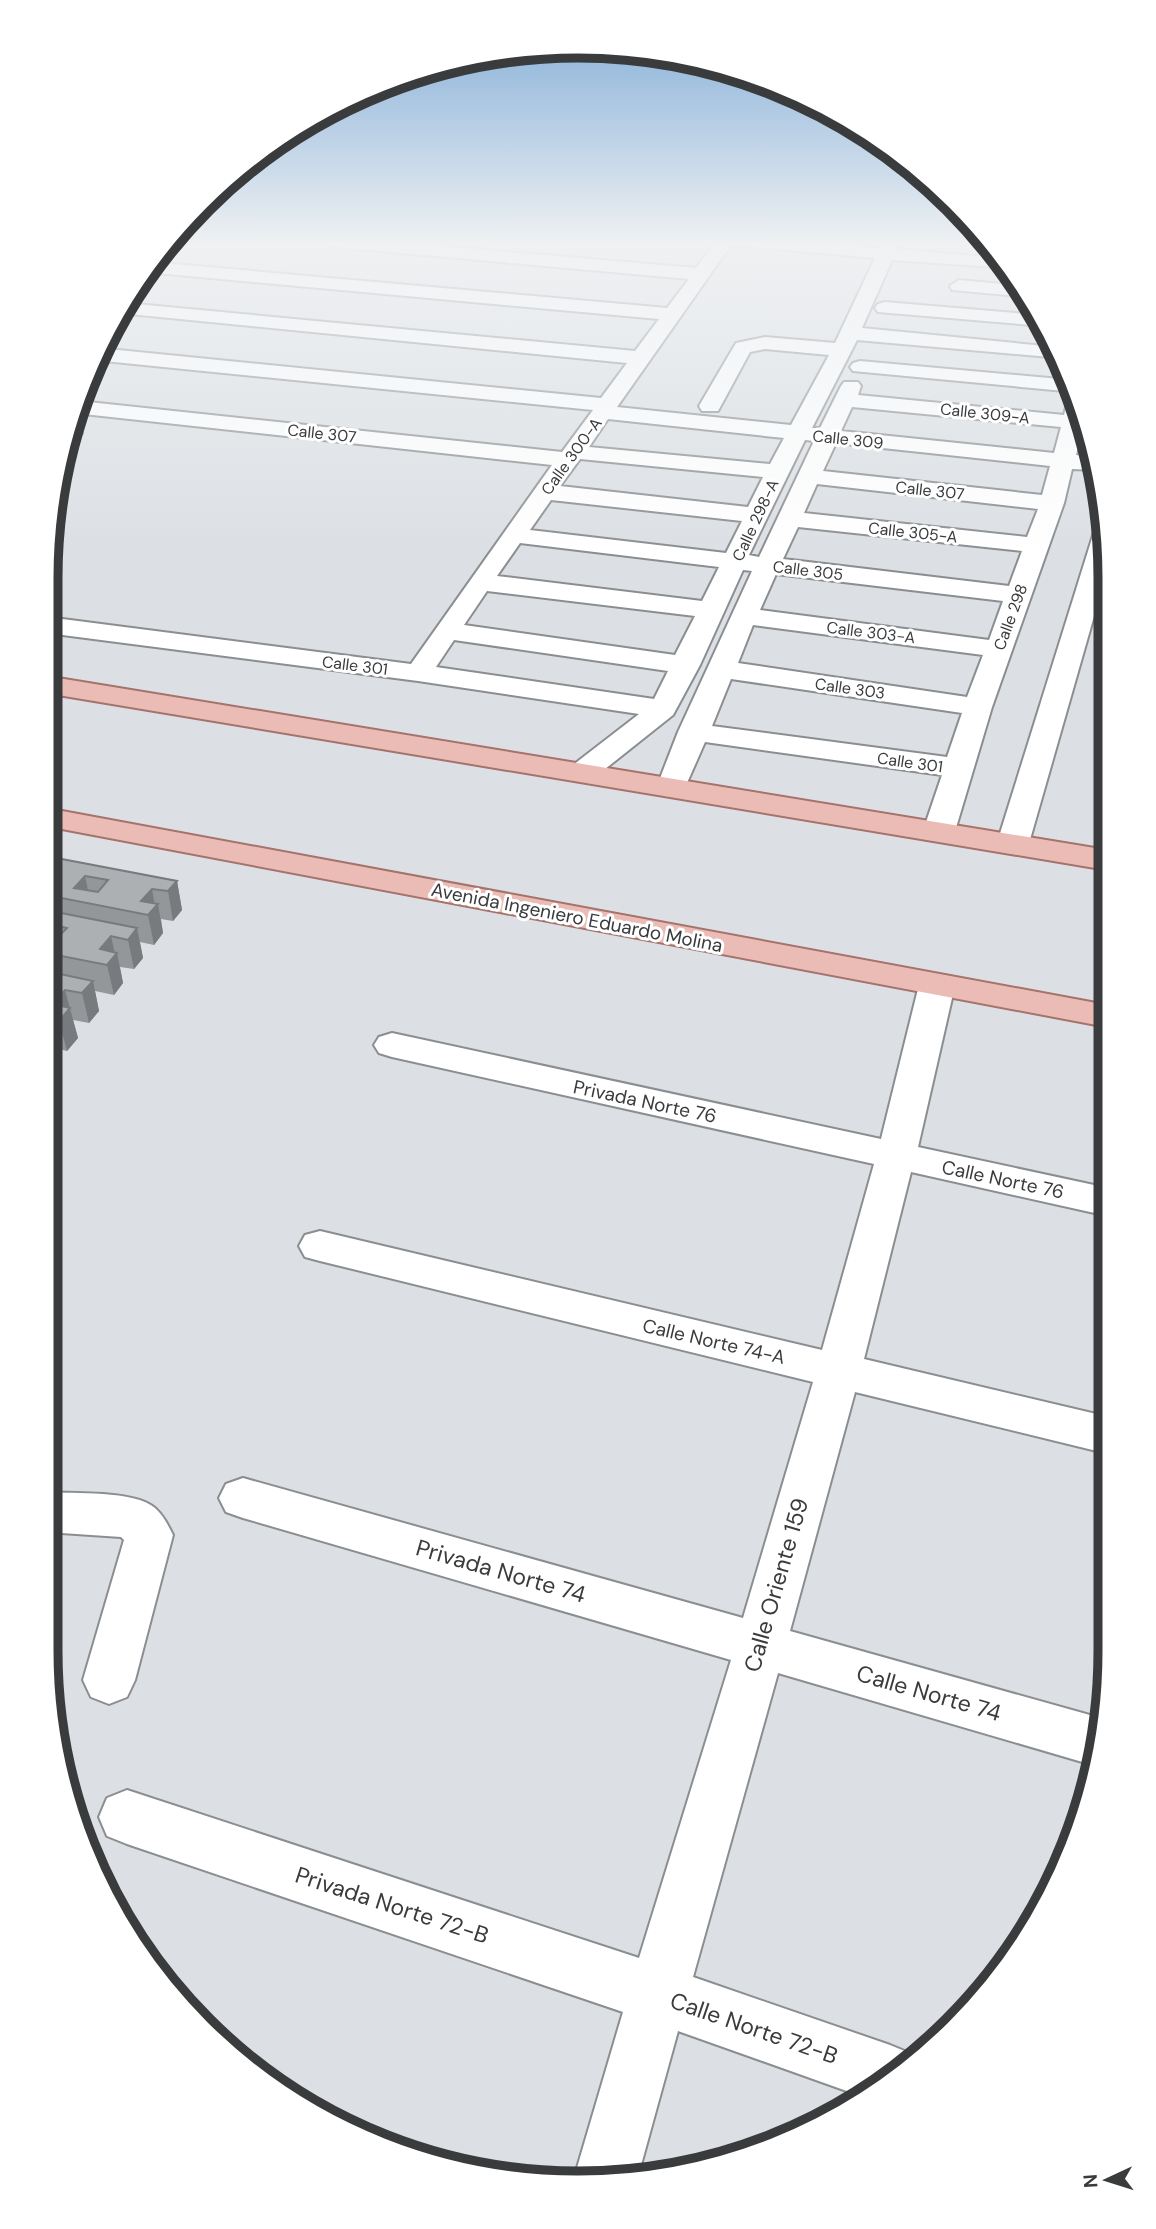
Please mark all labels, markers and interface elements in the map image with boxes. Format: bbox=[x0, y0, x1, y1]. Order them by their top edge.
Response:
street label: Calle 309-A bbox=[939, 398, 1031, 429]
street label: Calle 300-A bbox=[536, 413, 607, 499]
street label: Calle 307 bbox=[286, 419, 358, 448]
street label: Calle 309 bbox=[811, 425, 884, 454]
street label: Calle 298-A bbox=[727, 476, 784, 565]
street label: Calle 307 bbox=[894, 476, 966, 505]
street label: Calle 305-A bbox=[867, 517, 959, 548]
street label: Calle 305 bbox=[772, 556, 844, 585]
street label: Calle 298 bbox=[989, 581, 1032, 653]
street label: Calle 303-A bbox=[825, 617, 917, 648]
street label: Calle 301 bbox=[321, 651, 389, 680]
street label: Calle 303 bbox=[814, 673, 886, 704]
street label: Calle 301 bbox=[876, 748, 944, 777]
street label: Avenida Ingeniero Eduardo Molina bbox=[429, 877, 725, 958]
street label: Privada Norte 76 bbox=[571, 1074, 719, 1129]
street label: Calle Norte 76 bbox=[939, 1154, 1066, 1205]
street label: Calle Norte 74-A bbox=[640, 1313, 788, 1370]
street label: Calle Oriente 159 bbox=[737, 1495, 815, 1675]
street label: Privada Norte 74 bbox=[413, 1532, 589, 1610]
street label: Calle Norte 74 bbox=[853, 1658, 1005, 1728]
street label: Privada Norte 72-B bbox=[291, 1860, 493, 1950]
street label: Calle Norte 72-B bbox=[666, 1985, 842, 2071]
north arrow bbox=[1072, 2145, 1142, 2215]
text: N bbox=[1078, 2173, 1103, 2189]

